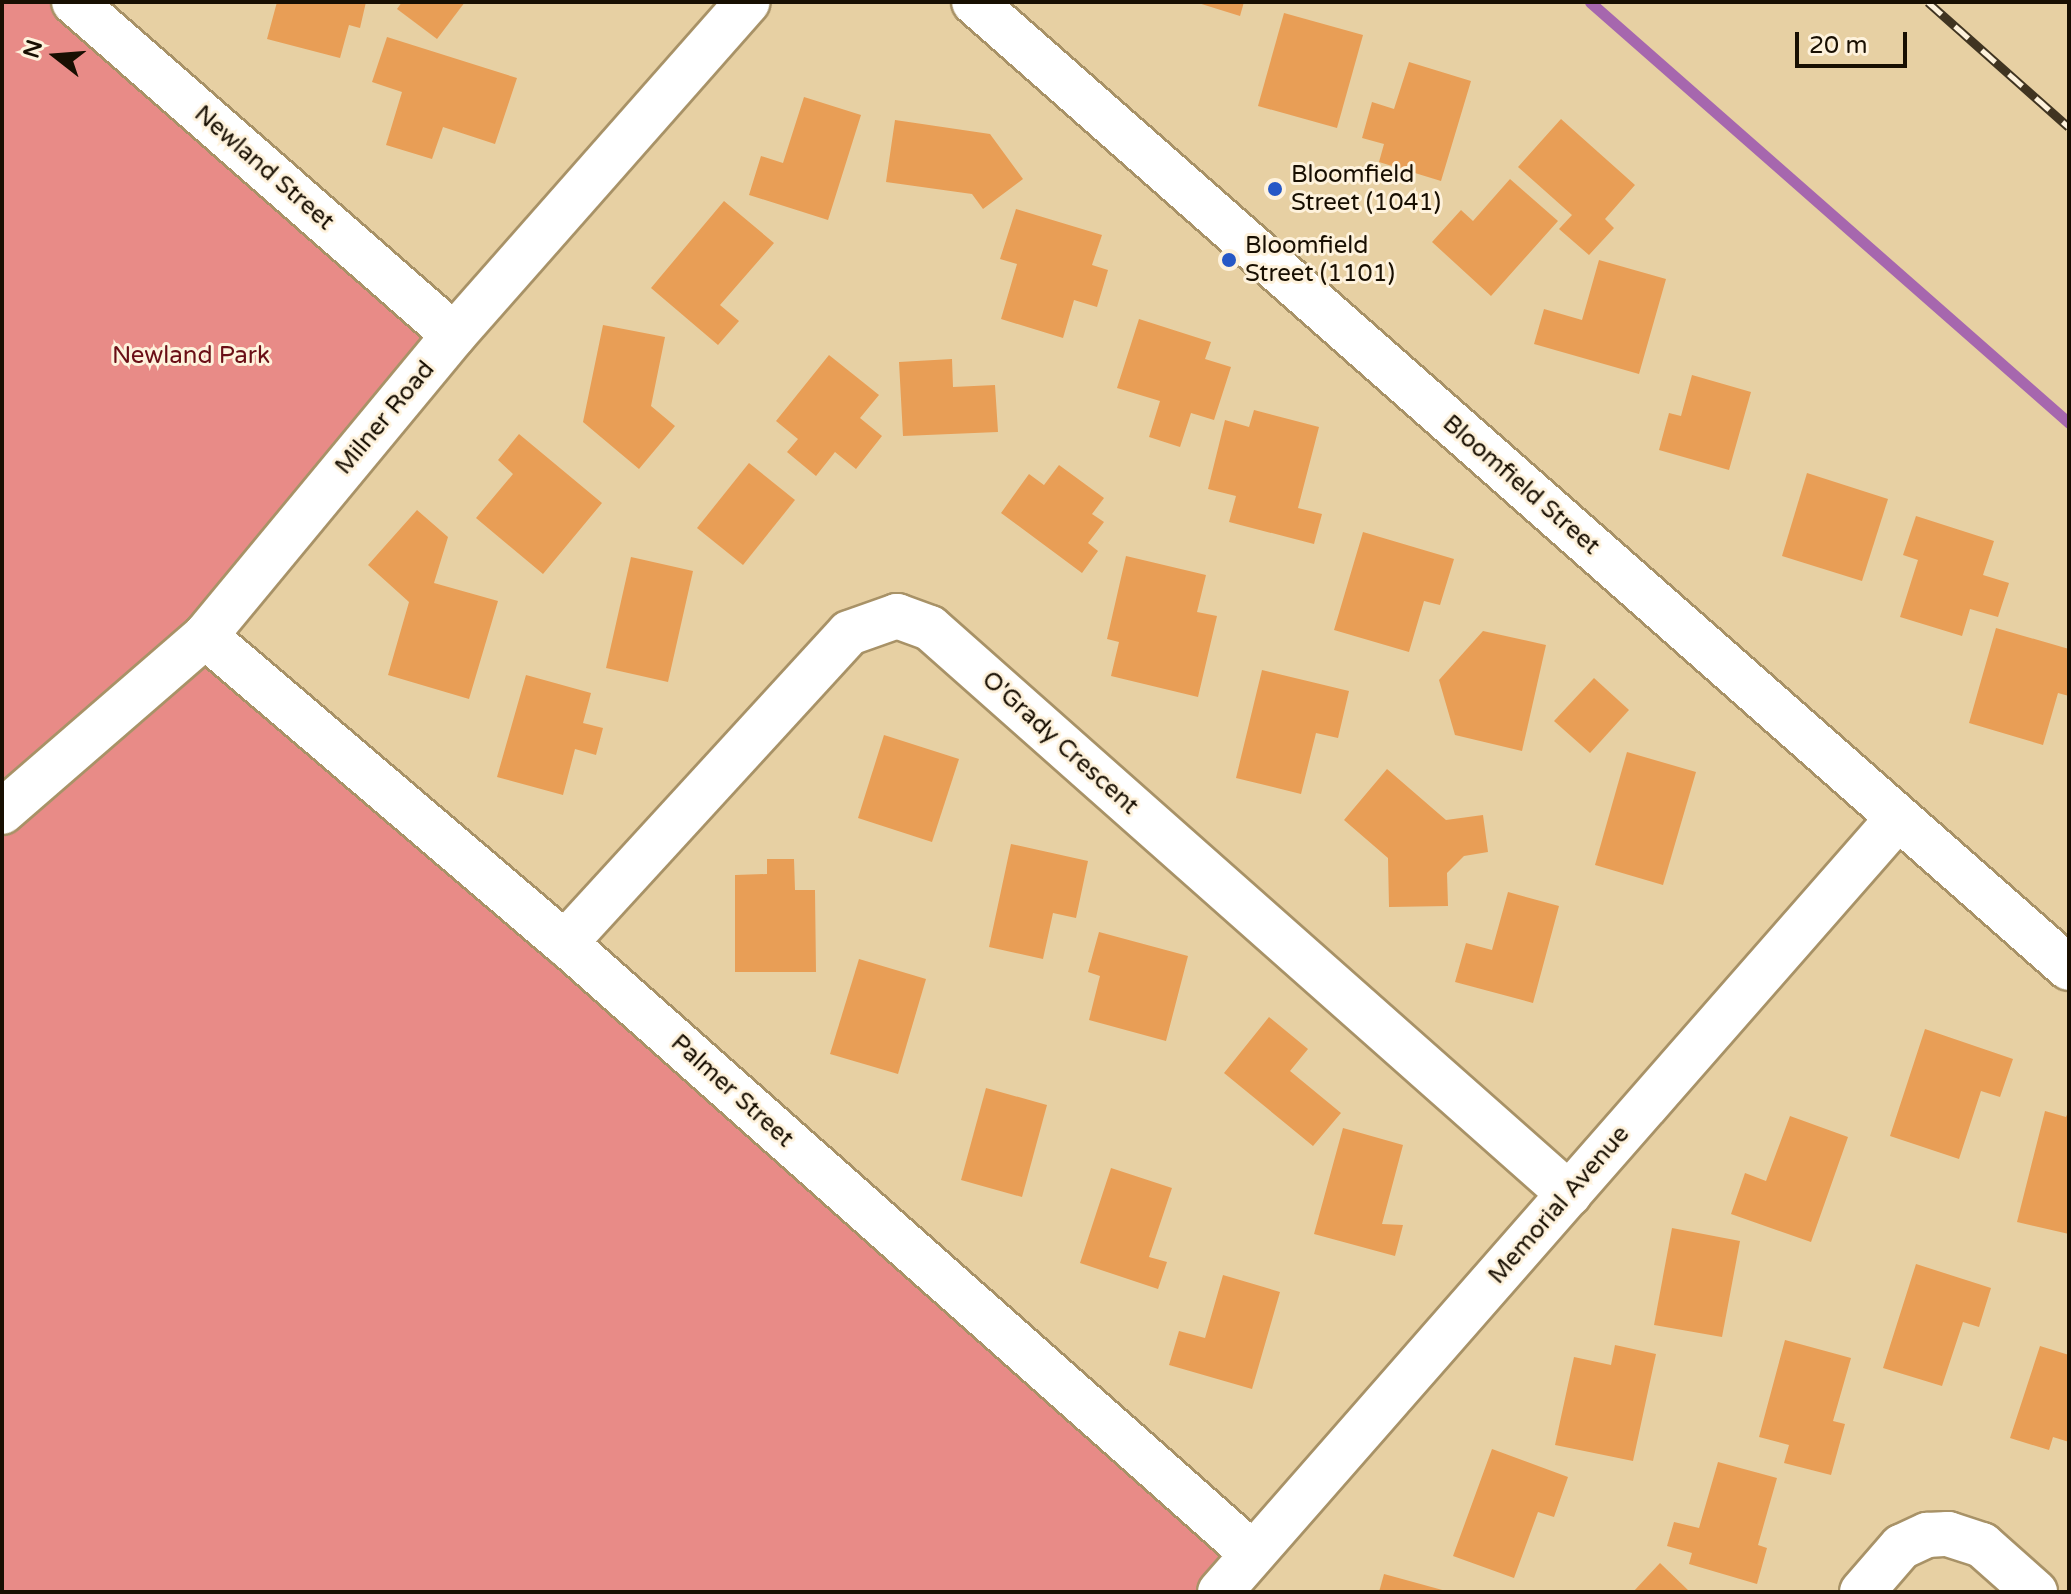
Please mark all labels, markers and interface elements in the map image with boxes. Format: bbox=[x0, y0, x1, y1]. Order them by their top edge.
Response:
north arrow bbox=[16, 16, 96, 96]
scale bar bbox=[1799, 16, 1911, 66]
text: 20 m bbox=[1809, 31, 1867, 60]
text: N bbox=[18, 37, 48, 61]
street label: Newland Street bbox=[188, 100, 340, 236]
place label: Bloomfield Street (1041) bbox=[1291, 161, 1441, 217]
marker: Bloomfield Street (1041) bbox=[1266, 180, 1284, 198]
place label: Bloomfield Street (1101) bbox=[1245, 232, 1395, 288]
marker: Bloomfield Street (1101) bbox=[1220, 251, 1238, 269]
park label: Newland Park bbox=[112, 342, 270, 370]
street label: Milner Road bbox=[329, 356, 441, 480]
street label: Bloomfield Street bbox=[1437, 409, 1605, 561]
street label: O'Grady Crescent bbox=[976, 665, 1144, 821]
street label: Palmer Street bbox=[665, 1029, 799, 1153]
street label: Memorial Avenue bbox=[1483, 1120, 1635, 1290]

